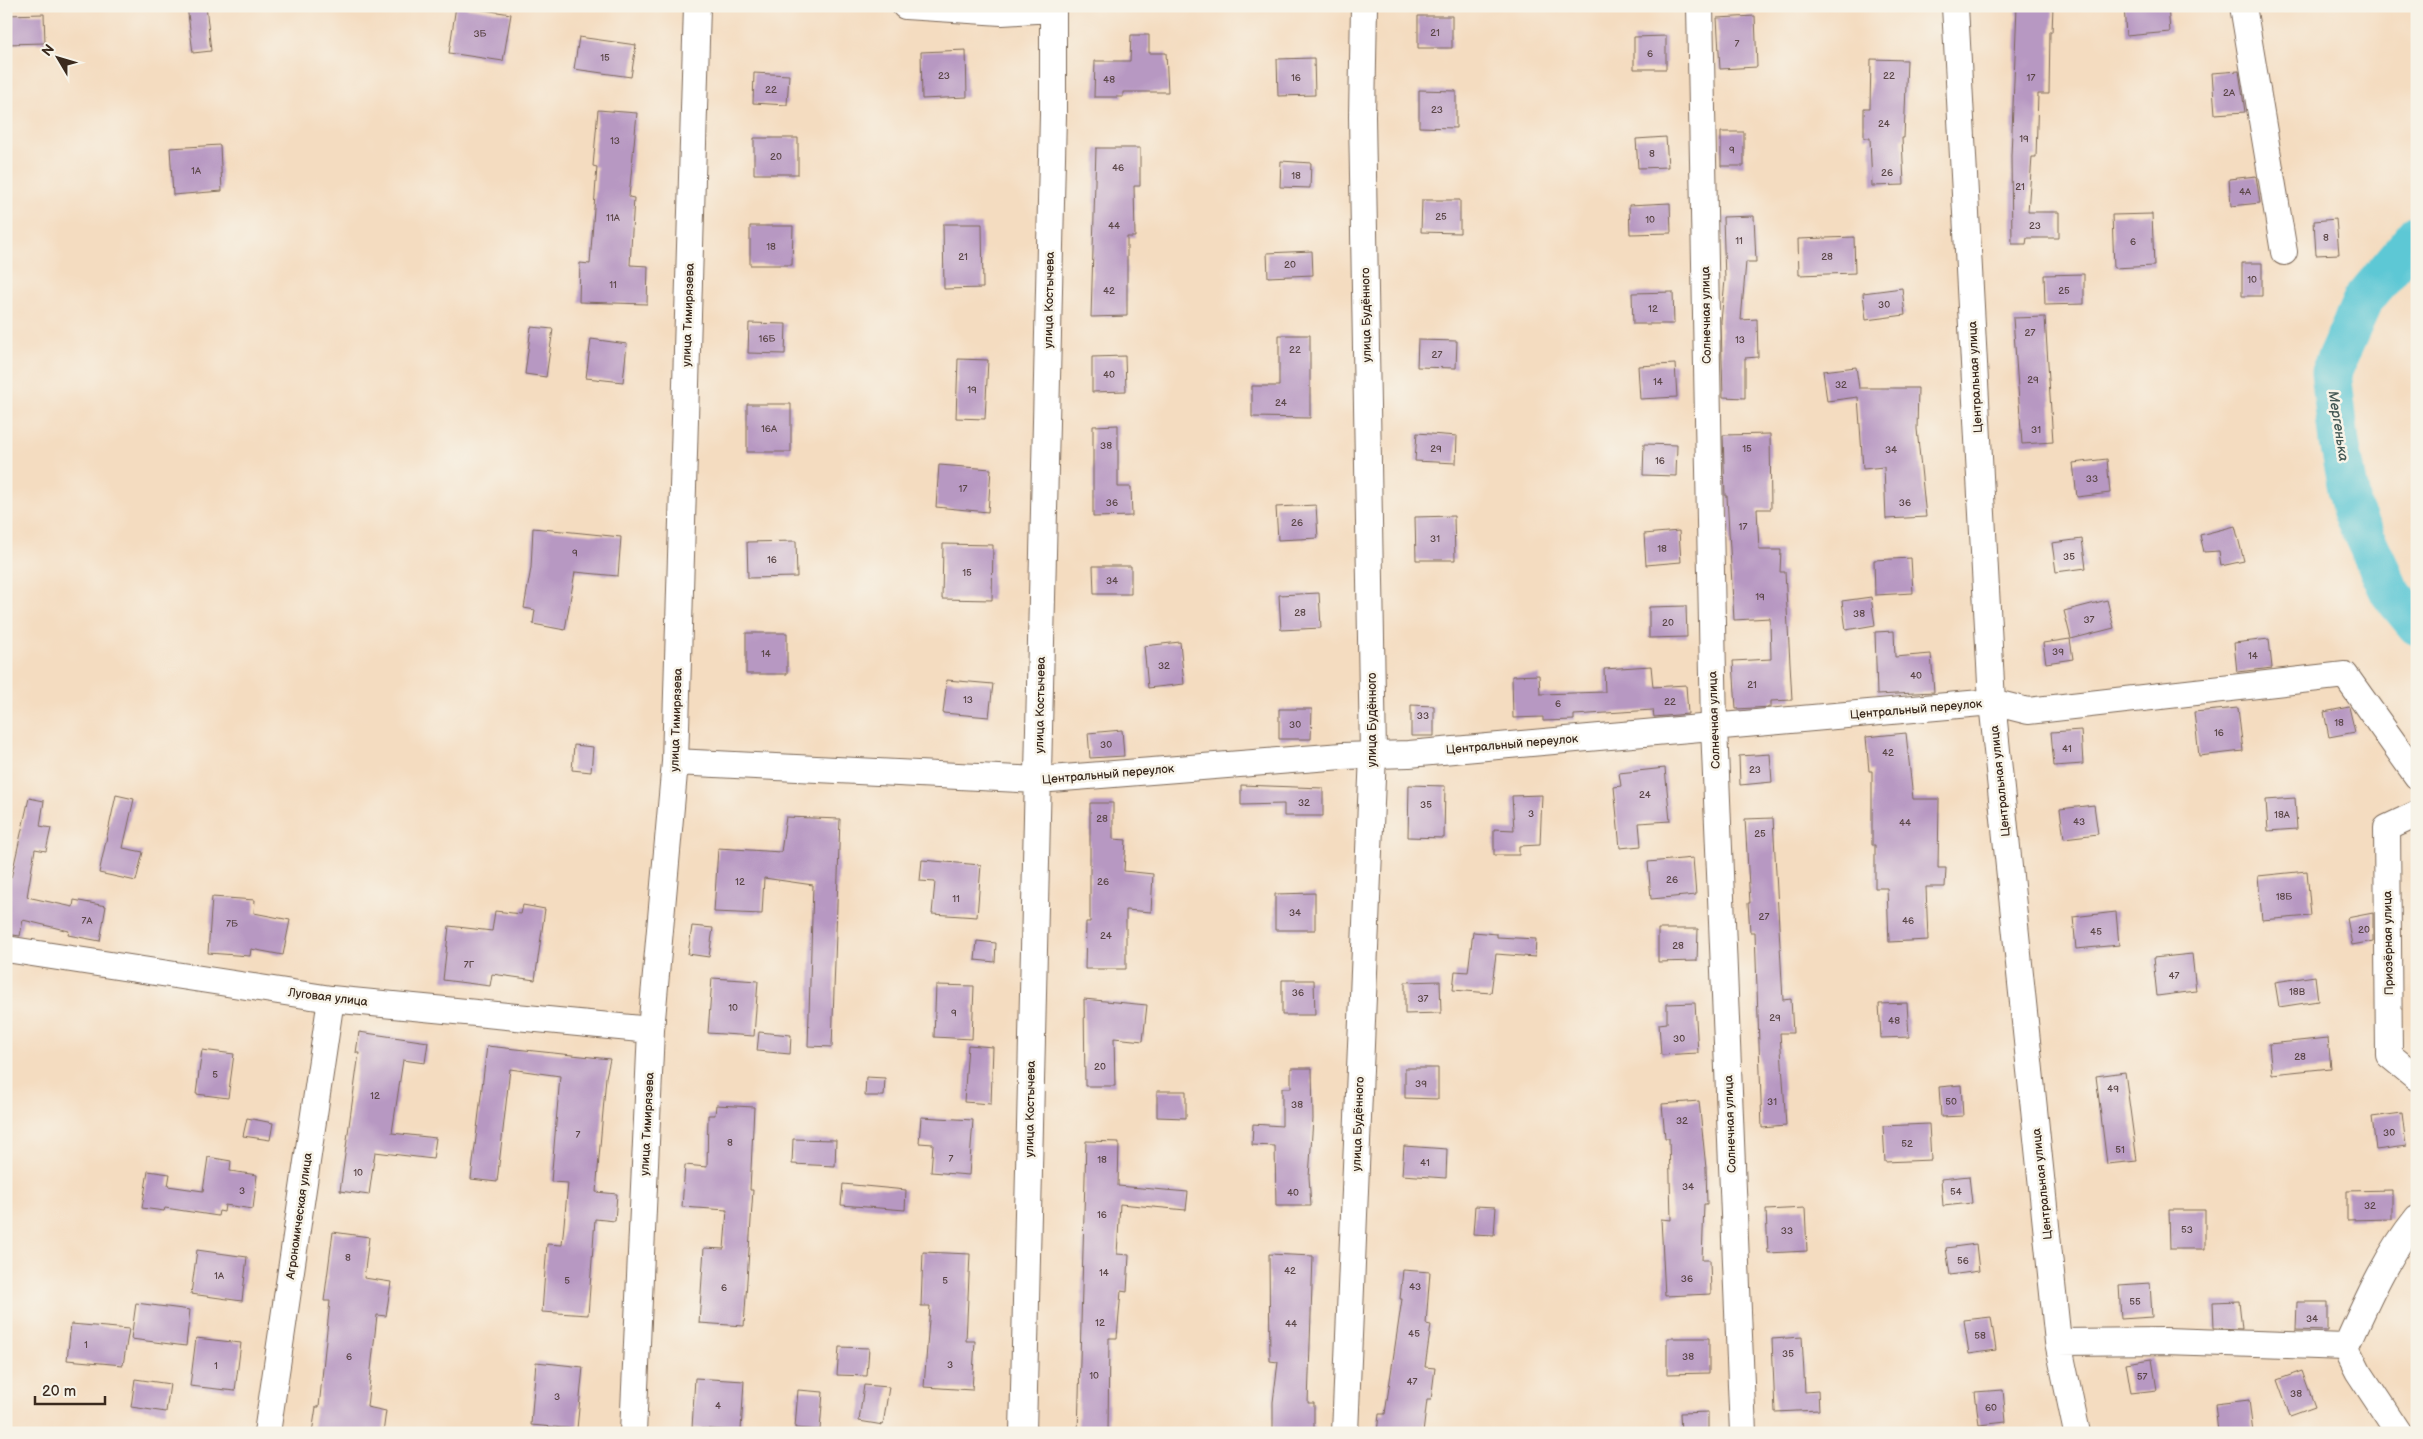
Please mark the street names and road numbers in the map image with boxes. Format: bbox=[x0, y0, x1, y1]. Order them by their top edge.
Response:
street label: улица Костычева bbox=[1041, 251, 1058, 349]
street label: улица Тимирязева bbox=[679, 263, 698, 367]
street label: Солнечная улица bbox=[1698, 266, 1715, 364]
street label: улица Будённого bbox=[1358, 268, 1375, 362]
street label: Центральная улица bbox=[1965, 321, 1986, 433]
street label: улица Костычева bbox=[1032, 656, 1049, 754]
street label: улица Тимирязева bbox=[667, 668, 686, 772]
street label: Солнечная улица bbox=[1705, 671, 1724, 769]
street label: улица Будённого bbox=[1365, 673, 1380, 767]
street label: Центральный переулок bbox=[1849, 696, 1983, 723]
street label: Центральная улица bbox=[1987, 725, 2014, 837]
street label: Центральный переулок bbox=[1445, 731, 1579, 758]
street label: Центральный переулок bbox=[1041, 761, 1175, 788]
street label: Приозёрная улица bbox=[2380, 891, 2397, 995]
street label: Луговая улица bbox=[286, 985, 369, 1010]
street label: улица Костычева bbox=[1022, 1060, 1039, 1158]
street label: улица Тимирязева bbox=[637, 1072, 658, 1176]
street label: Солнечная улица bbox=[1721, 1075, 1740, 1173]
street label: улица Будённого bbox=[1349, 1076, 1368, 1172]
street label: Центральная улица bbox=[2029, 1128, 2056, 1240]
street label: Агрономическая улица bbox=[283, 1152, 316, 1281]

